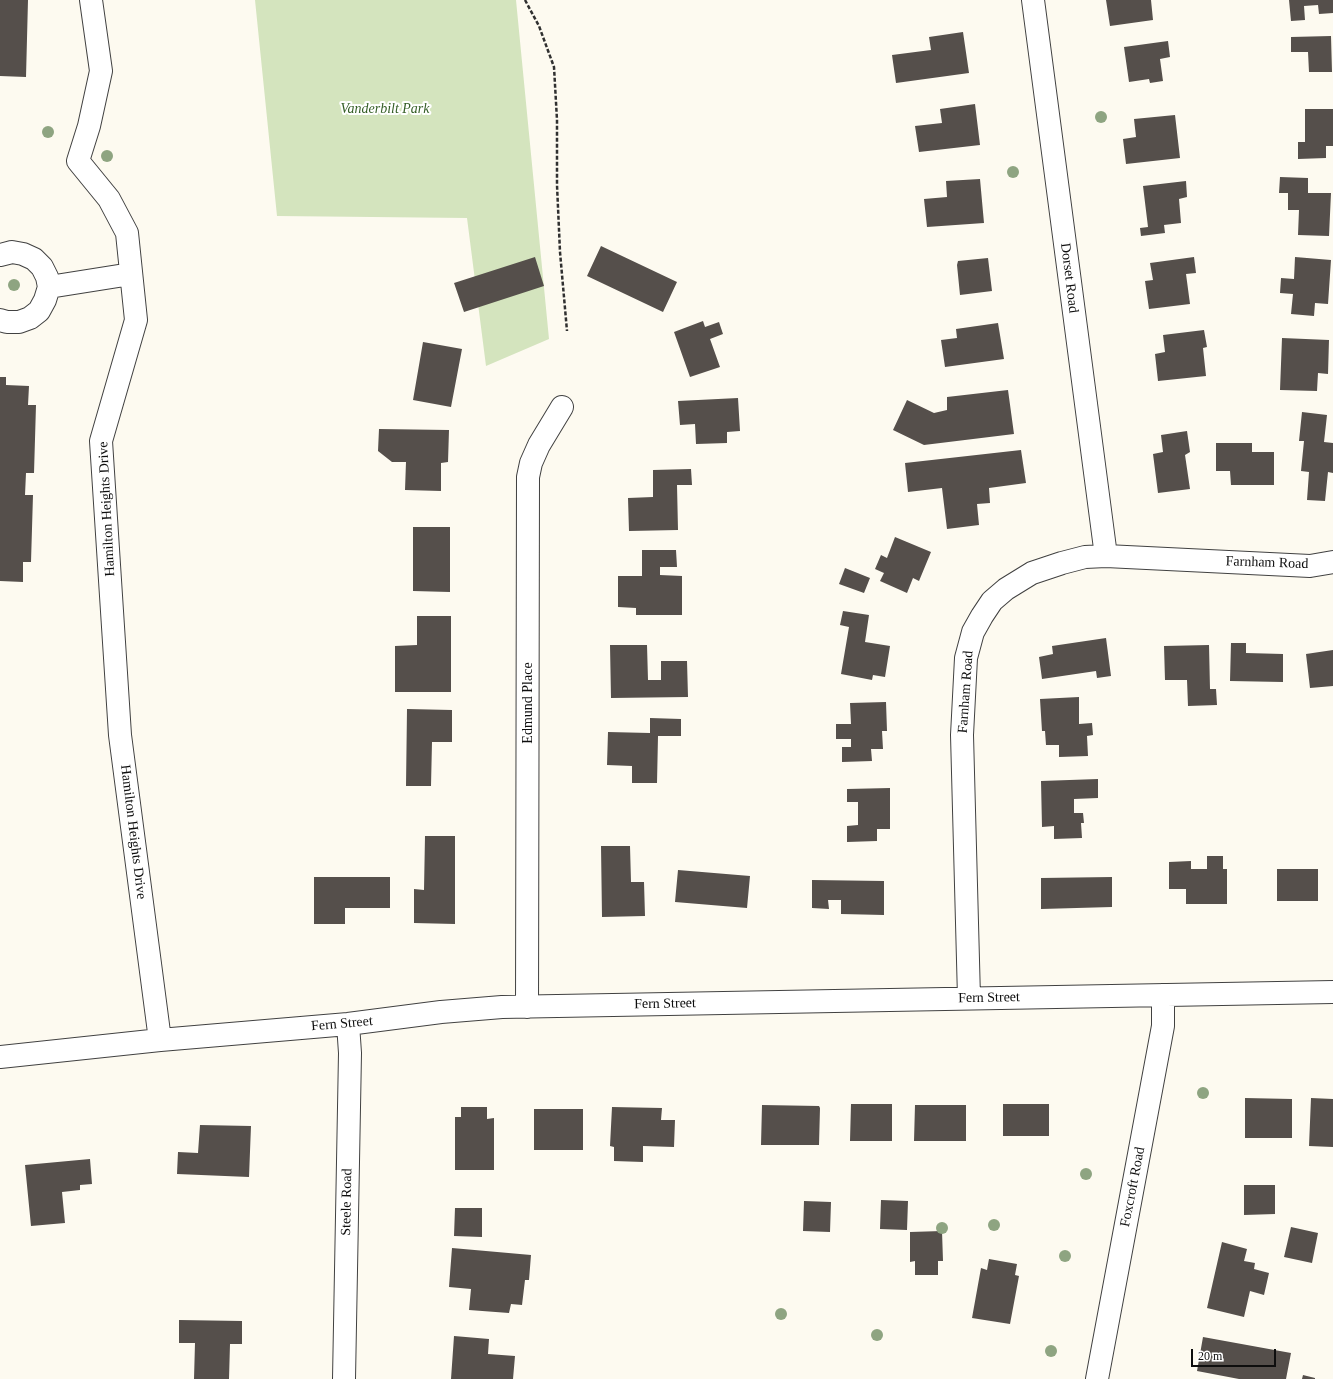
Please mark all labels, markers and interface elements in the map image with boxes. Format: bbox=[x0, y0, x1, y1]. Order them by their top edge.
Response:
park label: Vanderbilt Park bbox=[340, 101, 430, 117]
street label: Dorset Road bbox=[1056, 242, 1082, 314]
street label: Hamilton Heights Drive bbox=[95, 441, 119, 577]
street label: Farnham Road bbox=[1225, 553, 1309, 573]
street label: Farnham Road bbox=[955, 650, 977, 734]
street label: Edmund Place bbox=[520, 662, 536, 744]
street label: Hamilton Heights Drive bbox=[116, 764, 150, 900]
street label: Fern Street bbox=[958, 989, 1020, 1007]
street label: Fern Street bbox=[634, 995, 696, 1013]
street label: Fern Street bbox=[310, 1013, 374, 1035]
street label: Foxcroft Road bbox=[1117, 1146, 1149, 1228]
street label: Steele Road bbox=[338, 1168, 356, 1236]
scale bar bbox=[1193, 1341, 1278, 1367]
text: 20 m bbox=[1198, 1349, 1222, 1363]

